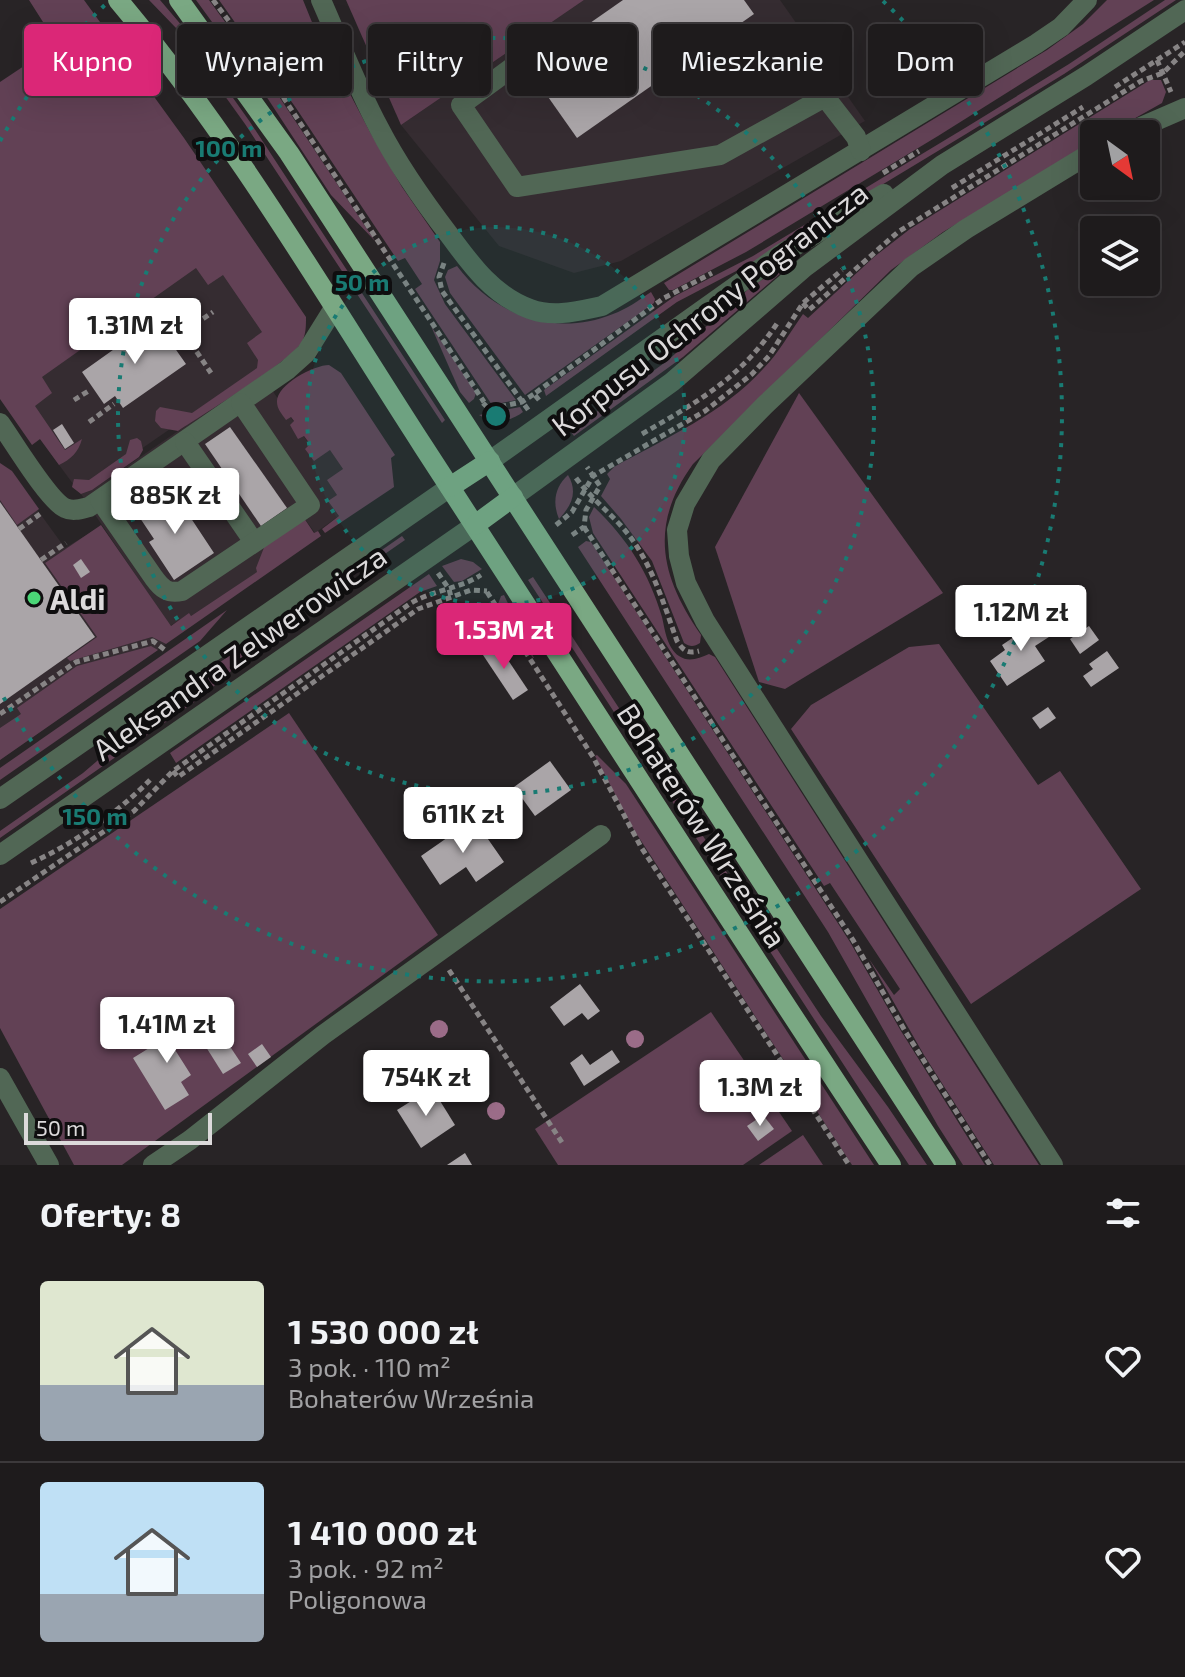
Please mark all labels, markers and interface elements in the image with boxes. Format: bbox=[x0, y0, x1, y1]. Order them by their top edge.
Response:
chip: Kupno bbox=[24, 24, 161, 96]
chip: Wynajem bbox=[177, 24, 352, 96]
chip: Filtry bbox=[368, 24, 491, 96]
chip: Nowe bbox=[507, 24, 637, 96]
chip: Mieszkanie bbox=[653, 24, 852, 96]
chip: Dom bbox=[868, 24, 983, 96]
north arrow bbox=[1080, 120, 1160, 200]
map controls bbox=[1080, 120, 1160, 296]
text: 100 m bbox=[196, 133, 262, 162]
street label: Korpusu Ochrony Pogranicza bbox=[544, 173, 874, 443]
button: layers bbox=[1080, 216, 1160, 296]
text: 50 m bbox=[335, 267, 389, 296]
pin: 1.31M zł bbox=[52, 298, 218, 366]
text: 1.31M zł bbox=[87, 308, 183, 339]
centre of rings bbox=[482, 402, 510, 430]
pin: 885K zł bbox=[101, 468, 249, 536]
text: 885K zł bbox=[129, 478, 221, 509]
street label: Aleksandra Zelwerowicza bbox=[85, 537, 393, 767]
place label: Aldi bbox=[50, 580, 106, 616]
pin: 1.12M zł bbox=[938, 585, 1104, 653]
marker: Aldi bbox=[25, 589, 43, 607]
text: 1.12M zł bbox=[973, 595, 1069, 626]
pin: 1.53M zł bbox=[421, 603, 587, 671]
text: 1.53M zł bbox=[454, 613, 554, 644]
street label: Bohaterów Września bbox=[611, 696, 795, 954]
pin: 611K zł bbox=[389, 787, 537, 855]
text: 611K zł bbox=[422, 797, 504, 828]
text: 150 m bbox=[62, 801, 128, 830]
pin: 1.41M zł bbox=[84, 997, 250, 1065]
text: 1.41M zł bbox=[118, 1007, 216, 1038]
pin: 754K zł bbox=[352, 1050, 500, 1118]
text: 754K zł bbox=[381, 1060, 471, 1091]
pin: 1.3M zł bbox=[686, 1060, 834, 1128]
text: 1.3M zł bbox=[718, 1070, 802, 1101]
scale bar bbox=[24, 1109, 212, 1145]
text: 50 m bbox=[36, 1114, 85, 1140]
icon: filters bbox=[1101, 1191, 1145, 1235]
text: Oferty: 8 bbox=[40, 1193, 181, 1234]
text: 1 530 000 zł bbox=[288, 1310, 479, 1351]
icon: home bbox=[104, 1313, 200, 1409]
icon: heart bbox=[1101, 1339, 1145, 1383]
text: 3 pok. · 110 m² bbox=[288, 1351, 451, 1382]
text: Bohaterów Września bbox=[288, 1382, 534, 1413]
text: 1 410 000 zł bbox=[288, 1511, 477, 1552]
icon: home bbox=[104, 1514, 200, 1610]
icon: heart bbox=[1101, 1540, 1145, 1584]
text: 3 pok. · 92 m² bbox=[288, 1552, 444, 1583]
text: Poligonowa bbox=[288, 1583, 427, 1614]

